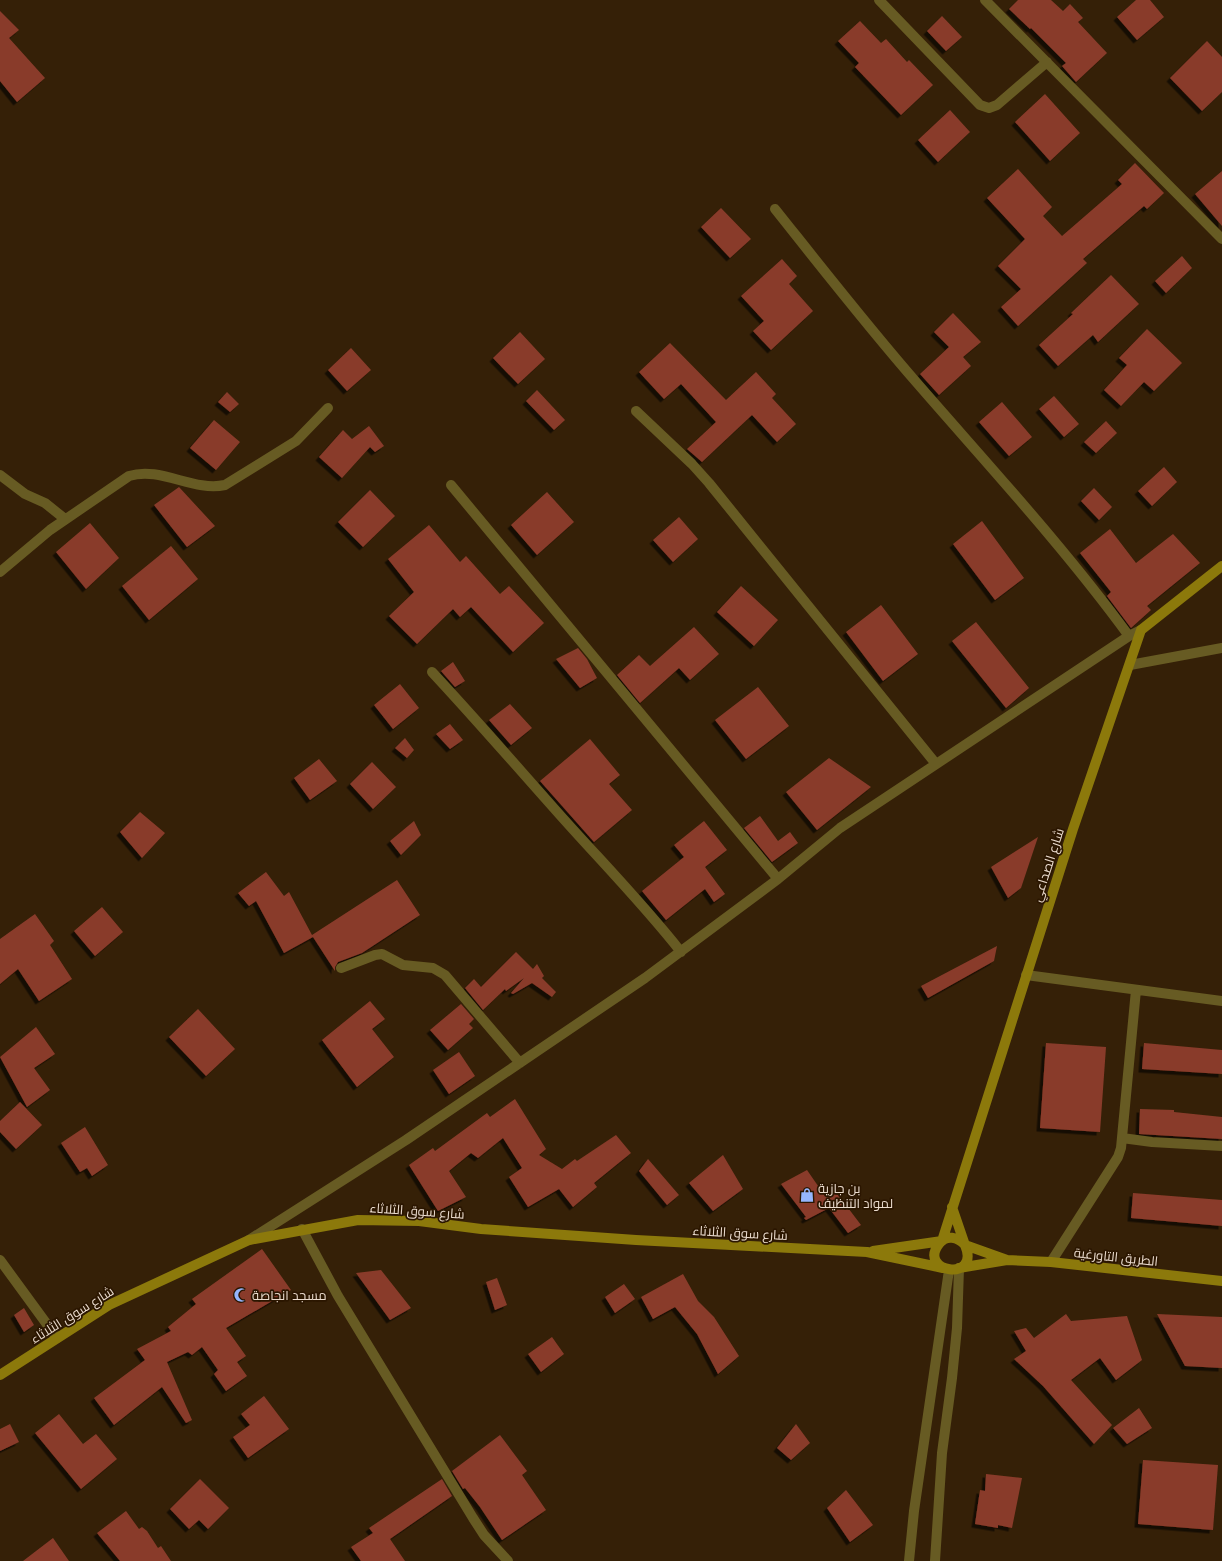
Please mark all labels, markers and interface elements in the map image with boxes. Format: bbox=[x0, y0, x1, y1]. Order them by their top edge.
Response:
street label: شارع الصداعي bbox=[1028, 826, 1070, 905]
place label: بن جازية لمواد التنظيف bbox=[818, 1180, 893, 1212]
shop icon: بن جازية لمواد التنظيف bbox=[799, 1187, 815, 1203]
street label: شارع سوق الثلاثاء bbox=[369, 1199, 465, 1223]
street label: شارع سوق الثلاثاء bbox=[692, 1222, 788, 1244]
street label: الطريق التاورغية bbox=[1073, 1244, 1159, 1270]
street label: شارع سوق الثلاثاء bbox=[27, 1283, 117, 1347]
mosque icon: مسجد انجاصة bbox=[233, 1287, 249, 1303]
place label: مسجد انجاصة bbox=[252, 1287, 326, 1304]

